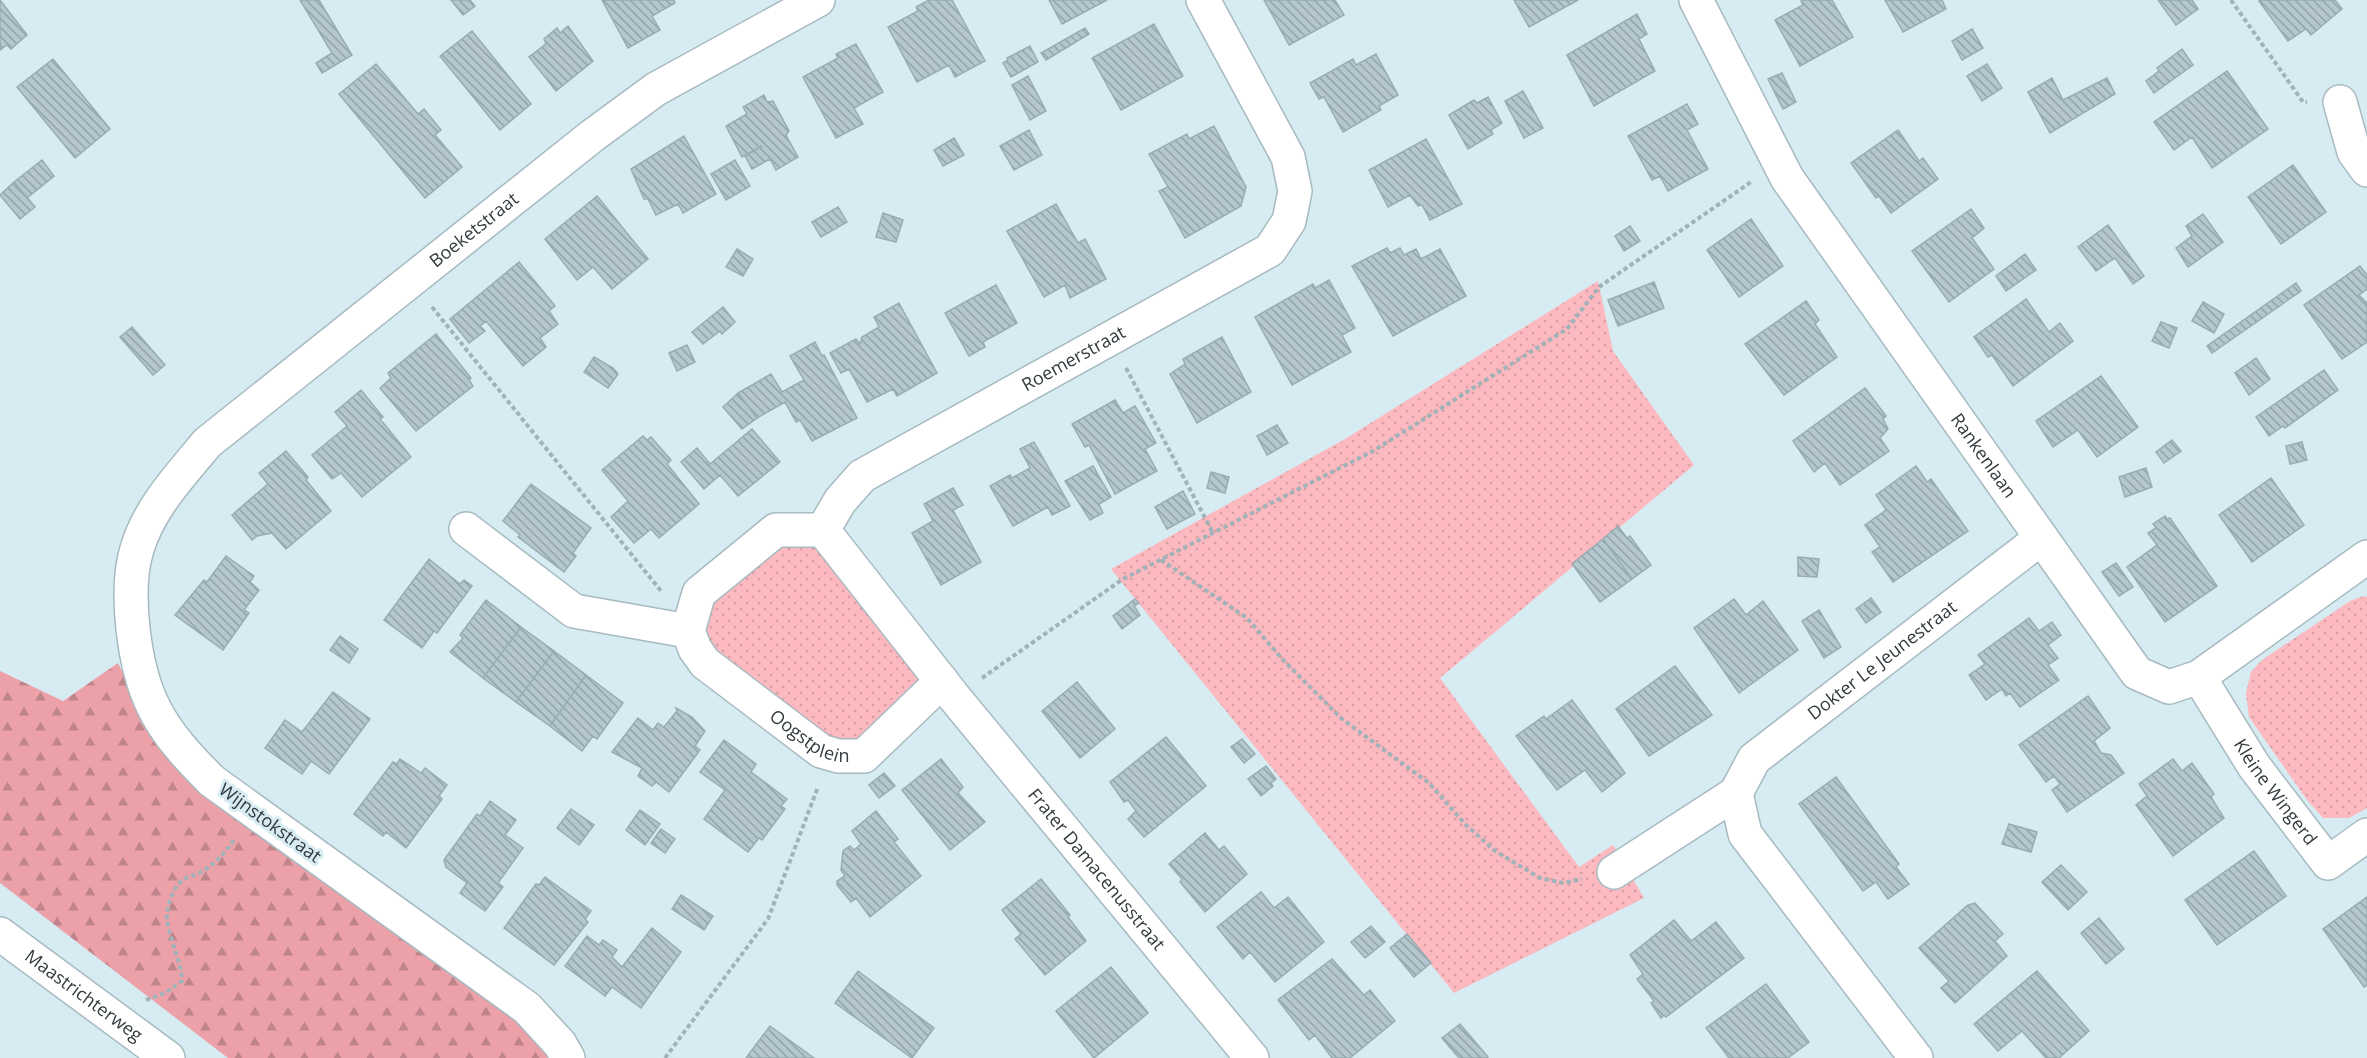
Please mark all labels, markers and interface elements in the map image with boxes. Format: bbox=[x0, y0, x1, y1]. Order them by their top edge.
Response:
street label: Boeketstraat bbox=[424, 186, 523, 272]
street label: Roemerstraat bbox=[1017, 319, 1129, 396]
street label: Rankenlaan bbox=[1946, 408, 2022, 502]
street label: Dokter Le Jeunestraat bbox=[1802, 595, 1961, 725]
street label: Oogstplein bbox=[765, 703, 850, 767]
street label: Kleine Wingerd bbox=[2229, 734, 2323, 850]
street label: Wijnstokstraat bbox=[215, 777, 327, 867]
street label: Frater Damacenusstraat bbox=[1023, 783, 1171, 955]
street label: Maastrichterweg bbox=[21, 944, 148, 1046]

